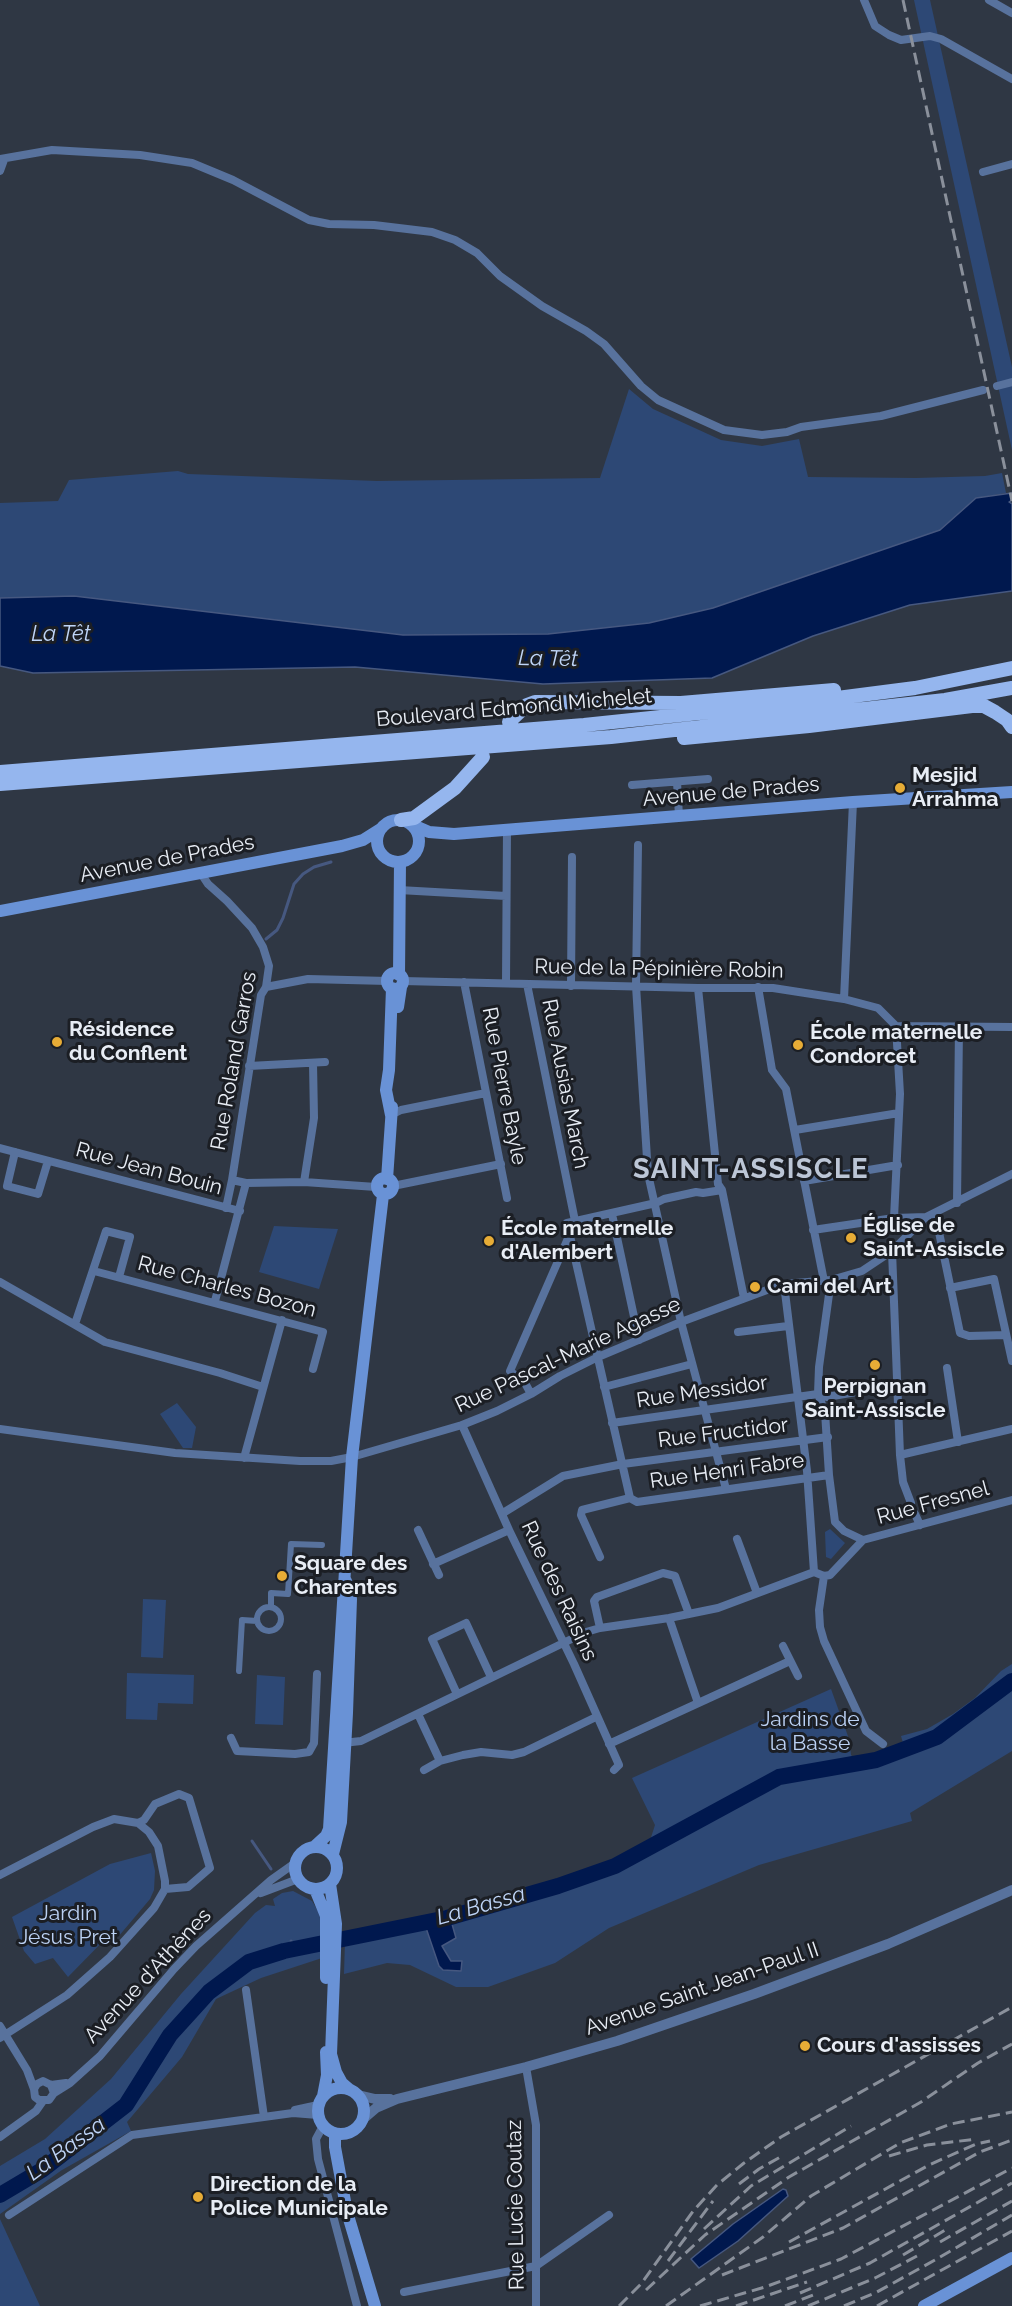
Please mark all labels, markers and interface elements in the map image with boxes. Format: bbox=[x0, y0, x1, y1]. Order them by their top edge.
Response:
water label: La Têt bbox=[31, 621, 91, 647]
water label: La Têt bbox=[518, 645, 578, 673]
street label: Boulevard Edmond Michelet bbox=[375, 683, 653, 733]
place label: Mesjid Arrahma bbox=[912, 763, 999, 813]
street label: Avenue de Prades bbox=[642, 772, 820, 812]
marker: Mesjid Arrahma bbox=[893, 781, 907, 795]
street label: Avenue de Prades bbox=[78, 830, 256, 888]
street label: Rue de la Pépinière Robin bbox=[534, 954, 784, 984]
street label: Rue Roland Garros bbox=[206, 970, 262, 1152]
street label: Rue Ausias March bbox=[536, 997, 594, 1171]
street label: Rue Pierre Bayle bbox=[476, 1005, 532, 1167]
place label: Résidence du Conflent bbox=[69, 1017, 187, 1067]
place label: École maternelle Condorcet bbox=[810, 1020, 982, 1070]
marker: Résidence du Conflent bbox=[50, 1035, 64, 1049]
marker: École maternelle Condorcet bbox=[791, 1038, 805, 1052]
street label: Rue Jean Bouin bbox=[73, 1137, 225, 1201]
district label: SAINT-ASSISCLE bbox=[633, 1154, 869, 1186]
place label: Église de Saint-Assiscle bbox=[863, 1213, 1004, 1263]
place label: École maternelle d'Alembert bbox=[501, 1216, 673, 1266]
marker: Église de Saint-Assiscle bbox=[844, 1231, 858, 1245]
marker: École maternelle d'Alembert bbox=[482, 1234, 496, 1248]
street label: Rue Charles Bozon bbox=[135, 1251, 319, 1323]
place label: Cami del Art bbox=[767, 1274, 892, 1300]
marker: Cami del Art bbox=[748, 1280, 762, 1294]
street label: Rue Pascal-Marie Agasse bbox=[451, 1292, 685, 1418]
marker: Perpignan Saint-Assiscle bbox=[868, 1358, 882, 1372]
street label: Rue Messidor bbox=[635, 1370, 769, 1414]
place label: Perpignan Saint-Assiscle bbox=[804, 1374, 946, 1424]
street label: Rue Fructidor bbox=[656, 1413, 790, 1453]
street label: Rue Henri Fabre bbox=[648, 1448, 806, 1494]
street label: Rue Fresnel bbox=[874, 1476, 992, 1530]
street label: Rue des Raisins bbox=[516, 1517, 602, 1665]
place label: Square des Charentes bbox=[294, 1551, 407, 1601]
marker: Square des Charentes bbox=[275, 1569, 289, 1583]
park label: Jardins de la Basse bbox=[760, 1707, 860, 1757]
water label: La Bassa bbox=[433, 1881, 529, 1931]
park label: Jardin Jésus Pret bbox=[18, 1901, 118, 1951]
street label: Avenue d'Athènes bbox=[79, 1903, 217, 2049]
street label: Avenue Saint Jean-Paul II bbox=[582, 1937, 822, 2041]
place label: Cours d'assisses bbox=[817, 2033, 981, 2059]
marker: Cours d'assisses bbox=[798, 2039, 812, 2053]
water label: La Bassa bbox=[21, 2111, 111, 2187]
street label: Rue Lucie Coutaz bbox=[502, 2120, 530, 2290]
place label: Direction de la Police Municipale bbox=[210, 2172, 388, 2222]
marker: Direction de la Police Municipale bbox=[191, 2190, 205, 2204]

